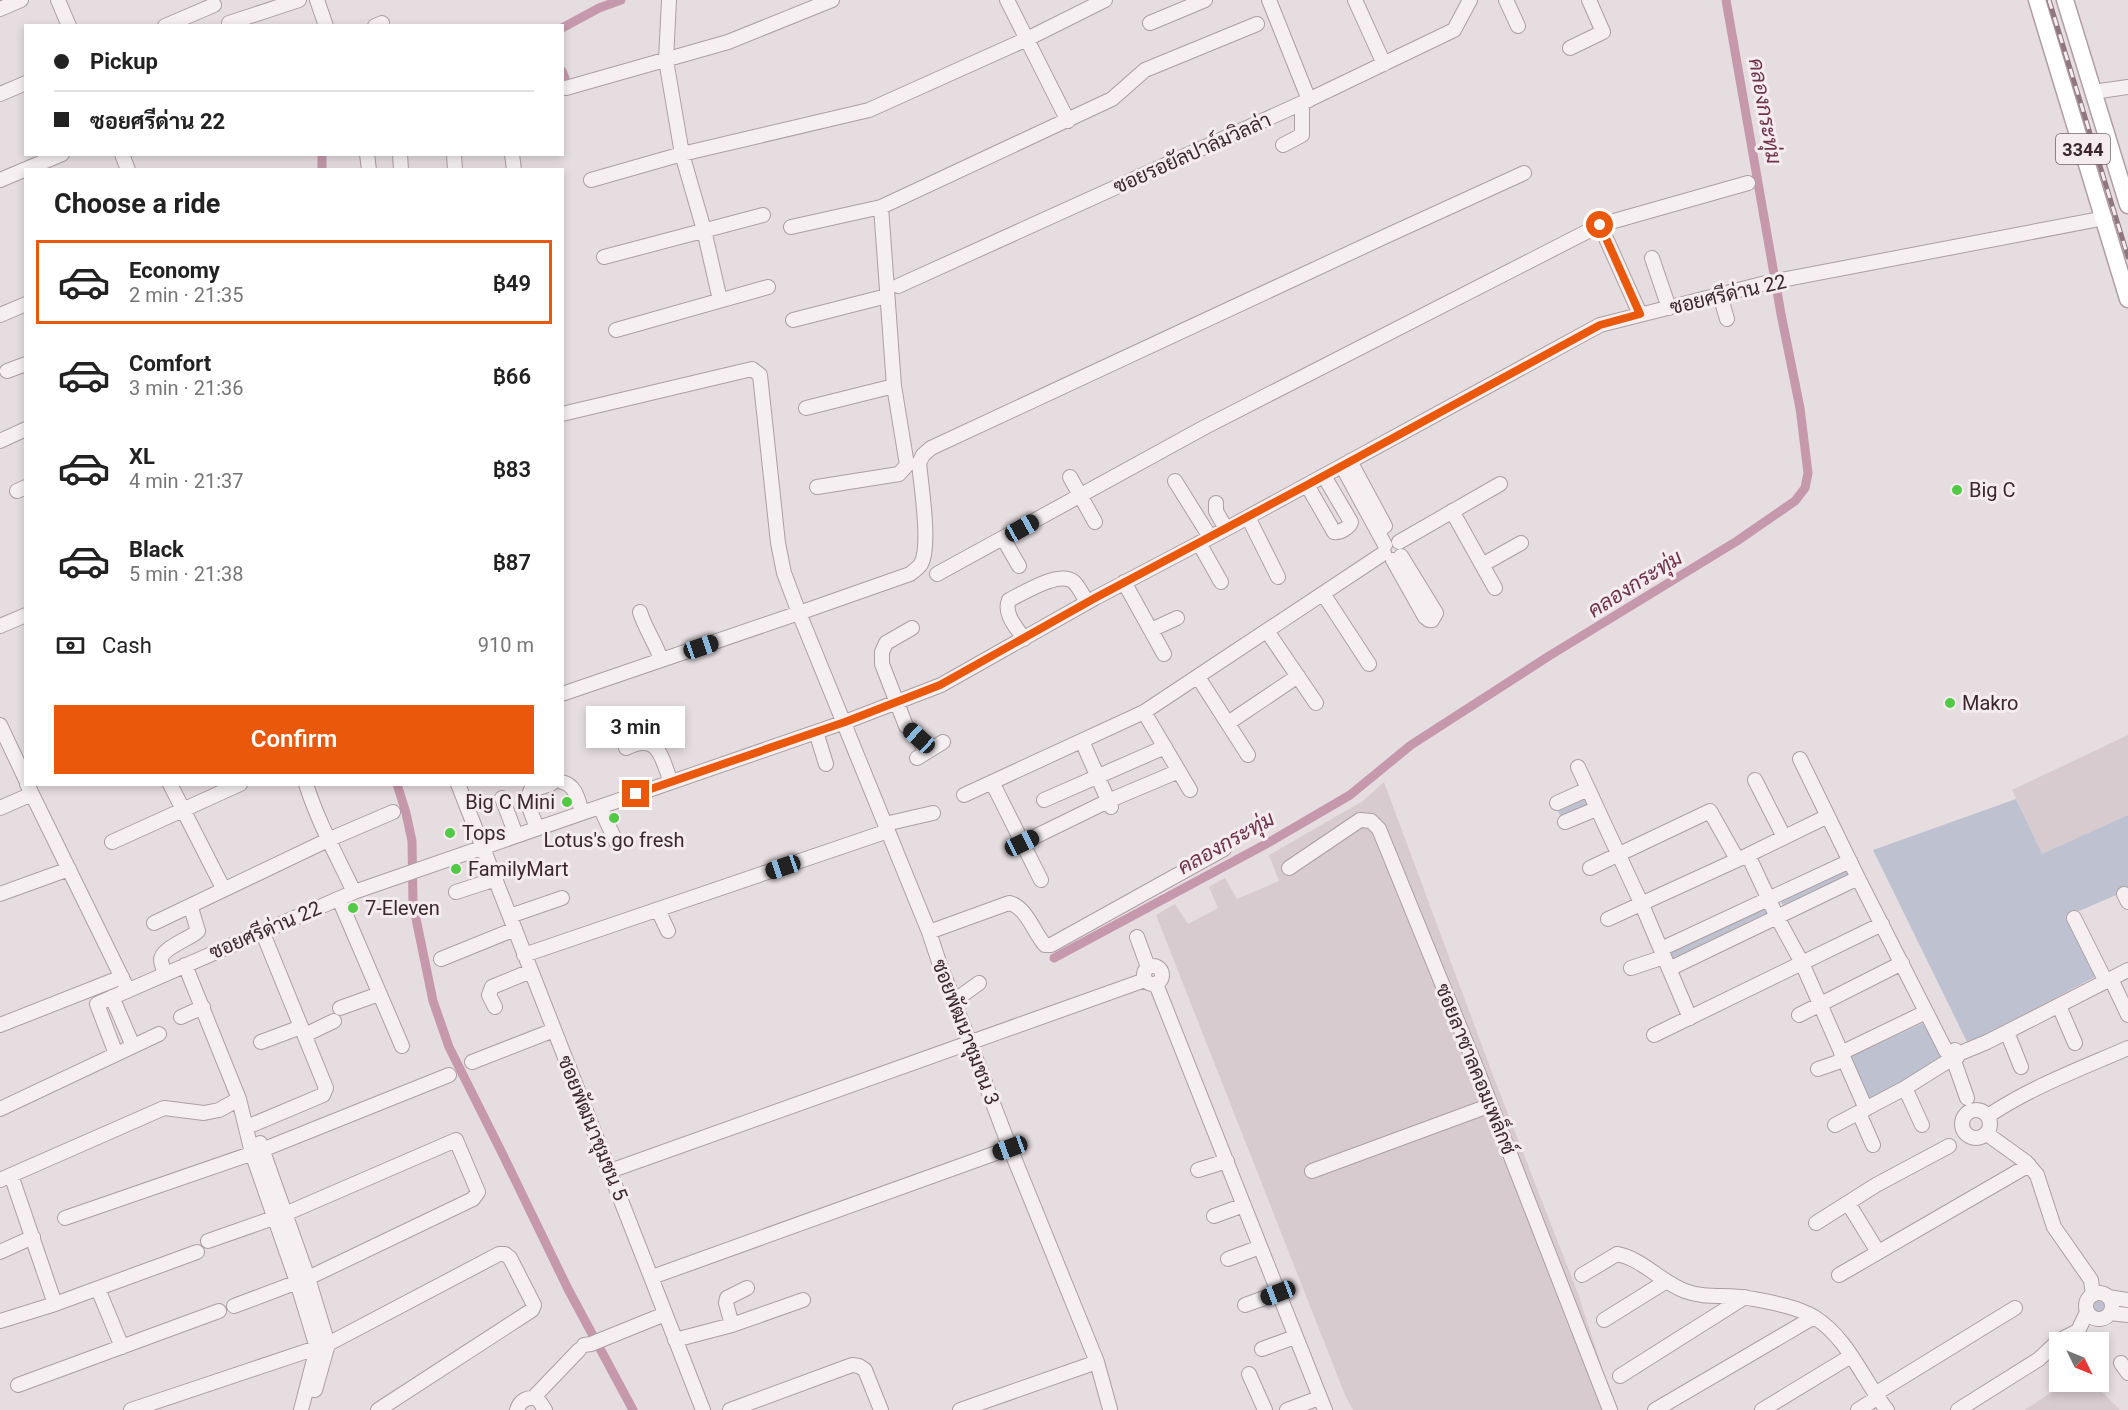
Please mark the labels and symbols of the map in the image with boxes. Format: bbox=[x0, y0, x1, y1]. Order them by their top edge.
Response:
water label: คลองกระทุ่ม bbox=[1742, 56, 1786, 166]
street label: ซอยรอยัลปาล์มวิลล่า bbox=[1109, 106, 1274, 198]
road number: 3344 bbox=[2056, 134, 2110, 164]
route start bbox=[1586, 211, 1613, 238]
street label: ซอยศรีด่าน 22 bbox=[1667, 268, 1789, 319]
place label: Big C bbox=[1969, 478, 2016, 502]
marker: Big C bbox=[1950, 483, 1964, 497]
car bbox=[1002, 511, 1042, 545]
water label: คลองกระทุ่ม bbox=[1583, 545, 1688, 624]
car bbox=[681, 633, 721, 661]
place label: Makro bbox=[1962, 691, 2018, 715]
marker: Makro bbox=[1943, 696, 1957, 710]
callout: 3 min bbox=[586, 707, 686, 749]
car bbox=[900, 719, 938, 757]
route end bbox=[622, 780, 649, 807]
place label: Big C Mini bbox=[465, 790, 555, 814]
marker: Big C Mini bbox=[560, 795, 574, 809]
water label: คลองกระทุ่ม bbox=[1173, 807, 1280, 881]
marker: Lotus's go fresh bbox=[607, 811, 621, 825]
place label: Tops bbox=[462, 821, 506, 845]
marker: Tops bbox=[443, 826, 457, 840]
car bbox=[1002, 827, 1042, 859]
place label: Lotus's go fresh bbox=[543, 828, 685, 852]
car bbox=[763, 853, 803, 881]
place label: FamilyMart bbox=[468, 857, 568, 881]
marker: FamilyMart bbox=[449, 862, 463, 876]
street label: ซอยศรีด่าน 22 bbox=[205, 895, 324, 964]
place label: 7-Eleven bbox=[365, 896, 440, 920]
marker: 7-Eleven bbox=[346, 901, 360, 915]
street label: ซอยพัฒนาชุมชน 3 bbox=[925, 956, 1005, 1109]
street label: ซอยลาซาลคอมเพล็กซ์ bbox=[1431, 979, 1524, 1158]
street label: ซอยพัฒนาชุมชน 5 bbox=[551, 1052, 633, 1205]
car bbox=[990, 1133, 1030, 1163]
car bbox=[1258, 1278, 1298, 1308]
north arrow bbox=[2049, 1332, 2109, 1392]

